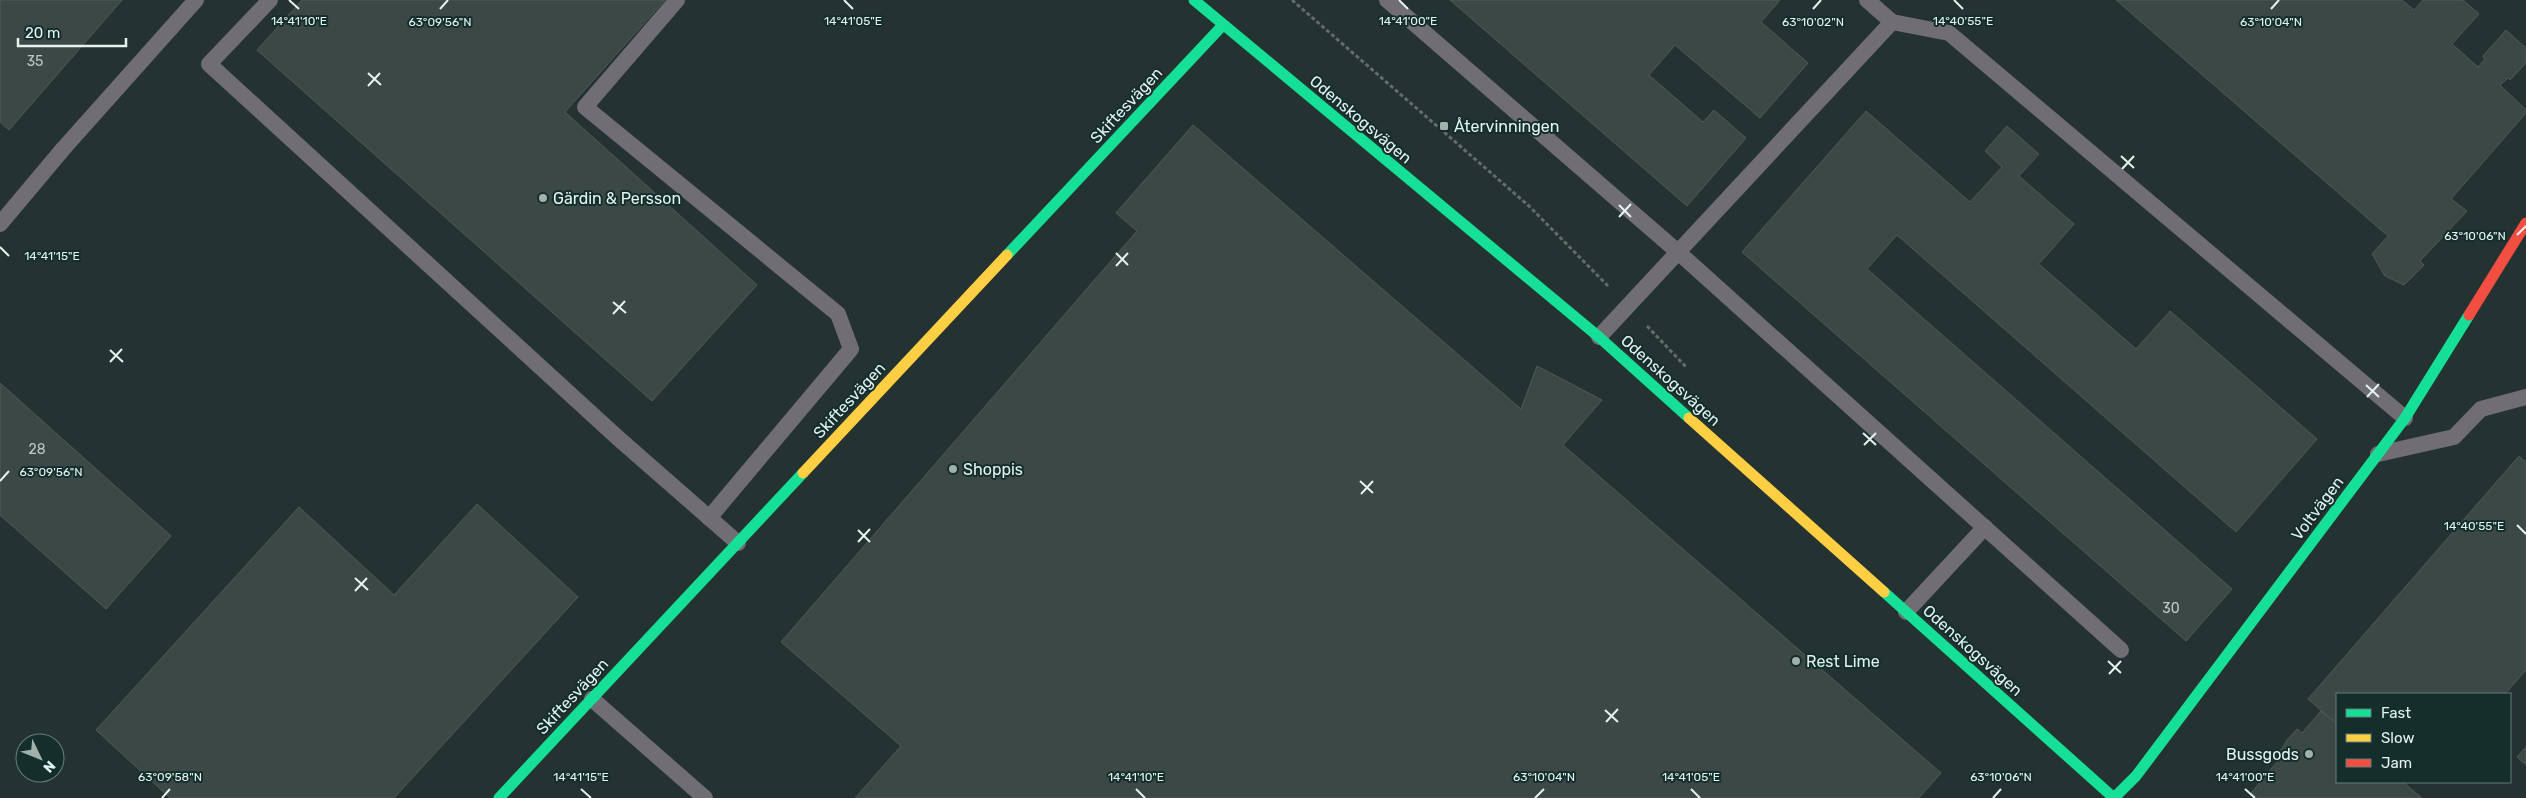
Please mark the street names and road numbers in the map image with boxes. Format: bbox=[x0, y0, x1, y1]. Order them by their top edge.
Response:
street label: Skiftesvägen bbox=[1086, 63, 1166, 147]
street label: Odenskogsvägen bbox=[1306, 71, 1416, 168]
street label: Odenskogsvägen bbox=[1617, 331, 1724, 430]
street label: Skiftesvägen bbox=[809, 358, 889, 442]
street label: Voltvägen bbox=[2287, 473, 2347, 544]
street label: Odenskogsvägen bbox=[1919, 601, 2026, 700]
street label: Skiftesvägen bbox=[532, 654, 612, 738]

